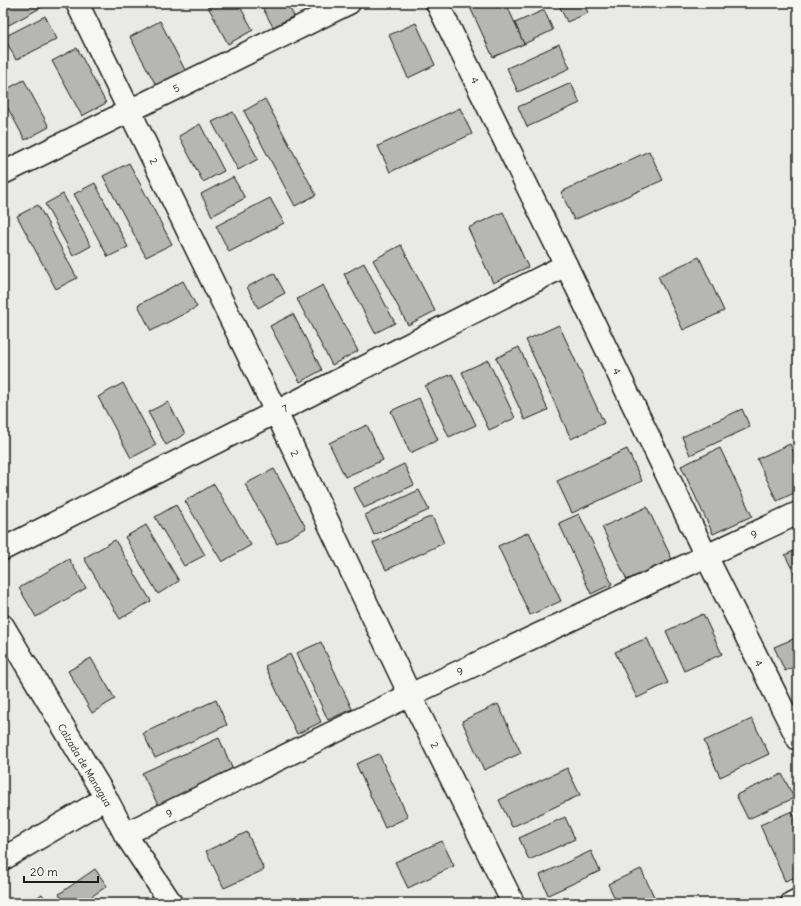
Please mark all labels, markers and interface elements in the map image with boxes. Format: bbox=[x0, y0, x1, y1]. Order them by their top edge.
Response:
street label: 4 bbox=[467, 75, 482, 86]
street label: 5 bbox=[171, 81, 182, 96]
street label: 2 bbox=[147, 156, 161, 167]
street label: 4 bbox=[609, 366, 624, 377]
street label: 7 bbox=[280, 401, 290, 415]
street label: 2 bbox=[287, 448, 302, 459]
street label: 9 bbox=[749, 527, 760, 542]
street label: 4 bbox=[751, 658, 766, 669]
street label: 9 bbox=[455, 664, 466, 679]
street label: Calzada de Managua bbox=[55, 721, 115, 809]
street label: 2 bbox=[428, 740, 442, 751]
street label: 9 bbox=[164, 806, 175, 821]
scale bar bbox=[24, 858, 98, 884]
text: 20 m bbox=[30, 864, 58, 879]

